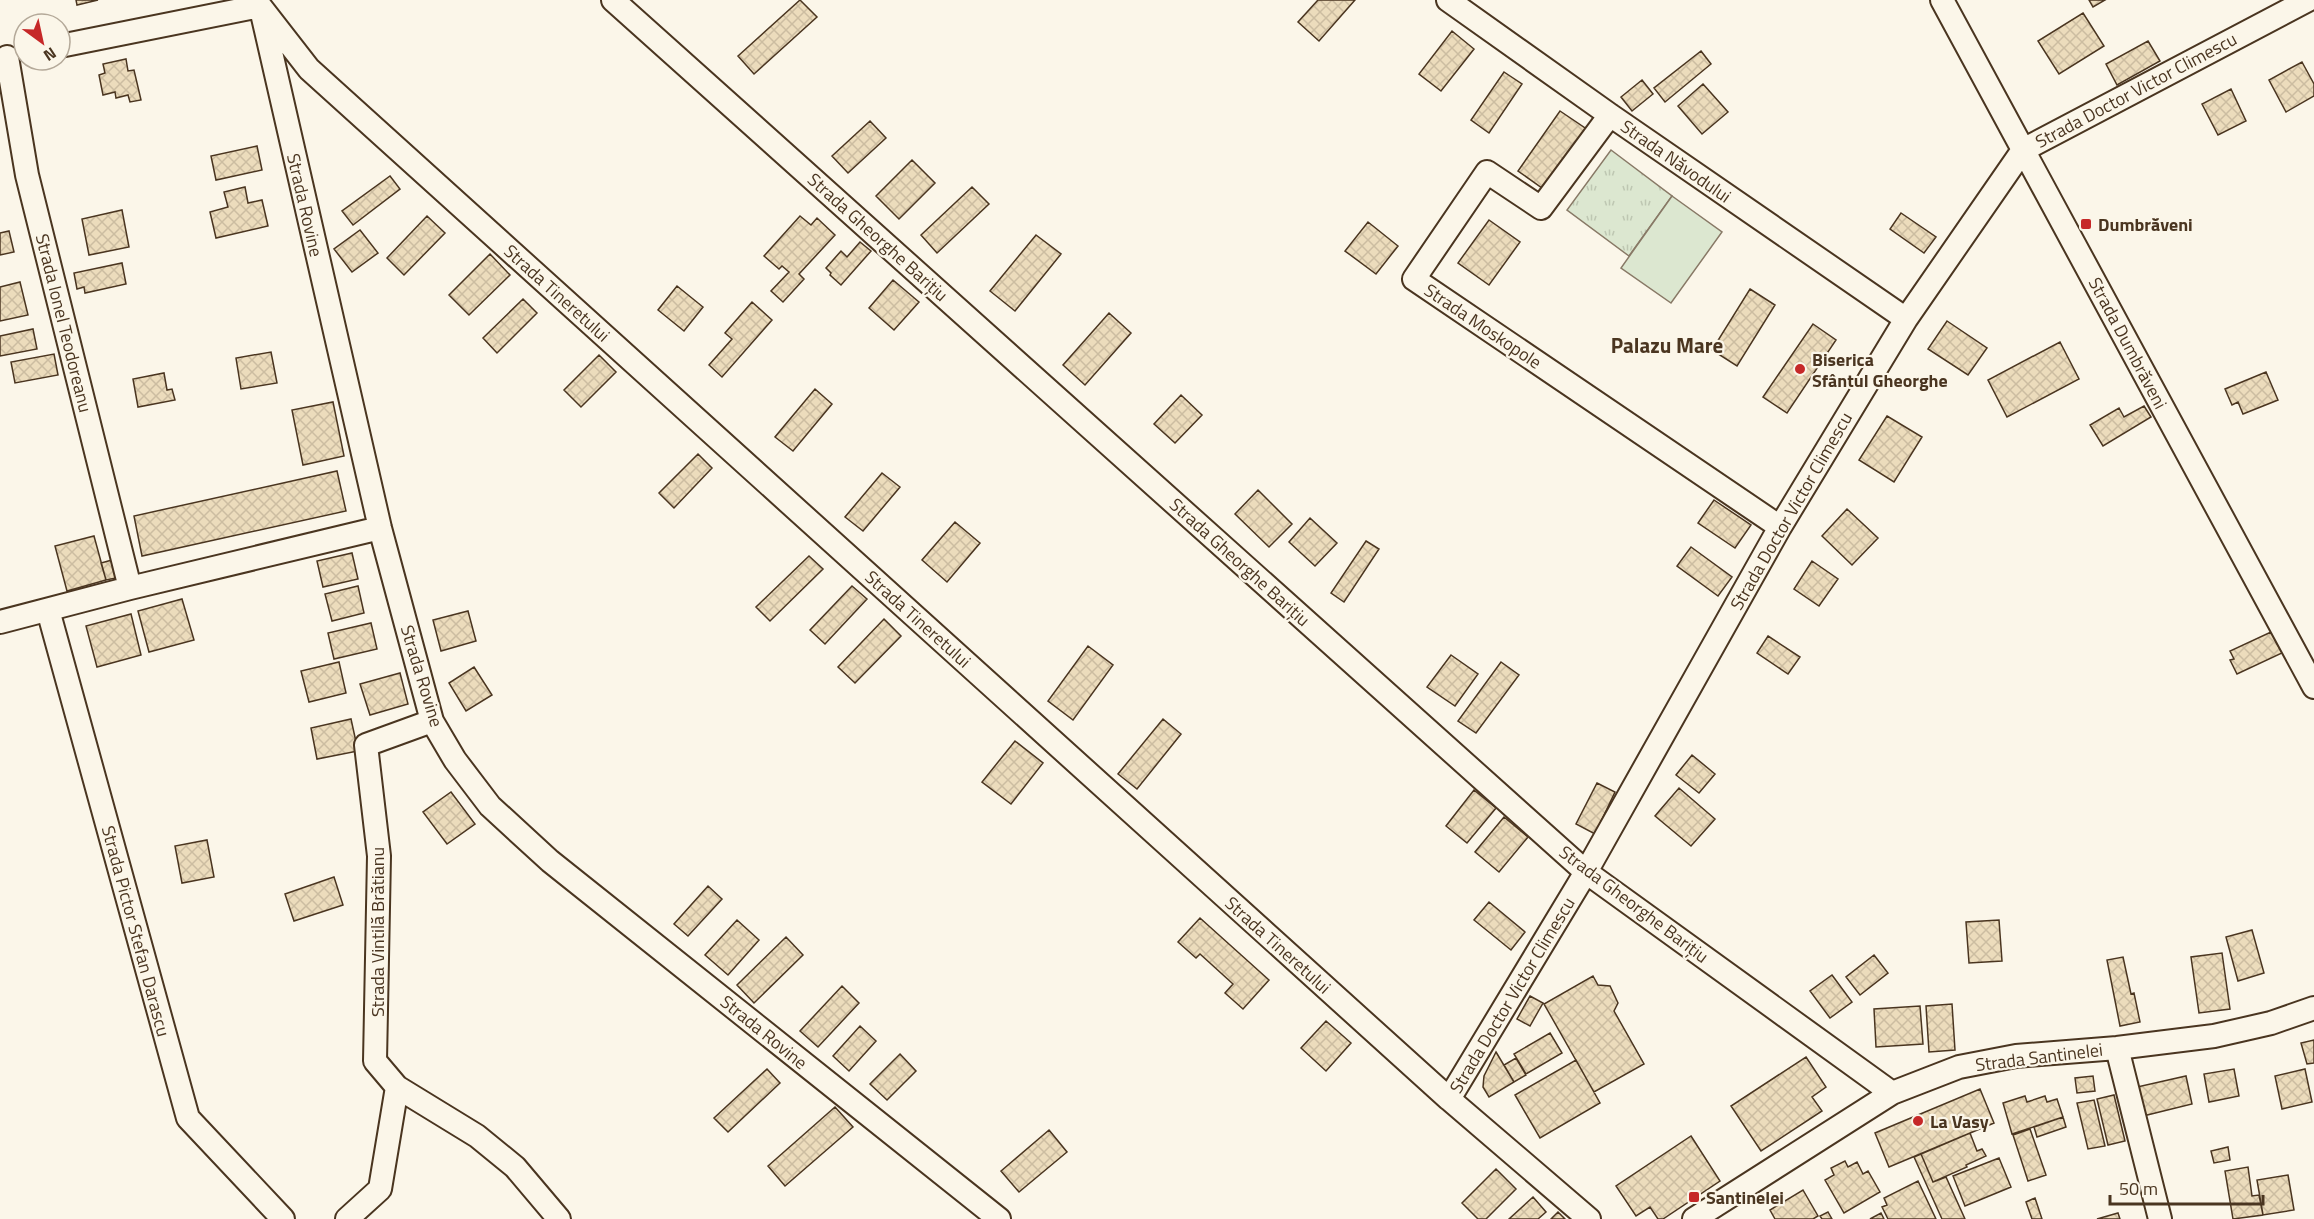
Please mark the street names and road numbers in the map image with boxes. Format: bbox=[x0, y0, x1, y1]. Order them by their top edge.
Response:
street label: Strada Doctor Victor Climescu bbox=[2030, 25, 2242, 155]
street label: Strada Năvodului bbox=[1615, 113, 1737, 209]
street label: Strada Rovine bbox=[280, 151, 330, 259]
street label: Strada Gheorghe Barițiu bbox=[802, 166, 954, 308]
street label: Strada Ionel Teodoreanu bbox=[29, 231, 99, 415]
street label: Strada Tineretului bbox=[498, 238, 616, 348]
street label: Strada Dumbrăveni bbox=[2082, 272, 2174, 414]
street label: Strada Moskopole bbox=[1419, 277, 1547, 375]
street label: Strada Doctor Victor Climescu bbox=[1723, 407, 1859, 615]
street label: Strada Gheorghe Barițiu bbox=[1164, 491, 1316, 633]
street label: Strada Tineretului bbox=[859, 564, 977, 674]
street label: Strada Rovine bbox=[394, 622, 450, 730]
street label: Strada Pictor Stefan Darascu bbox=[95, 823, 177, 1039]
street label: Strada Gheorghe Barițiu bbox=[1554, 839, 1714, 969]
street label: Strada Vintilă Brătianu bbox=[364, 847, 391, 1017]
street label: Strada Tineretului bbox=[1219, 890, 1337, 1000]
street label: Strada Doctor Victor Climescu bbox=[1443, 892, 1581, 1098]
street label: Strada Rovine bbox=[715, 988, 813, 1076]
street label: Strada Santinelei bbox=[1974, 1036, 2104, 1078]

